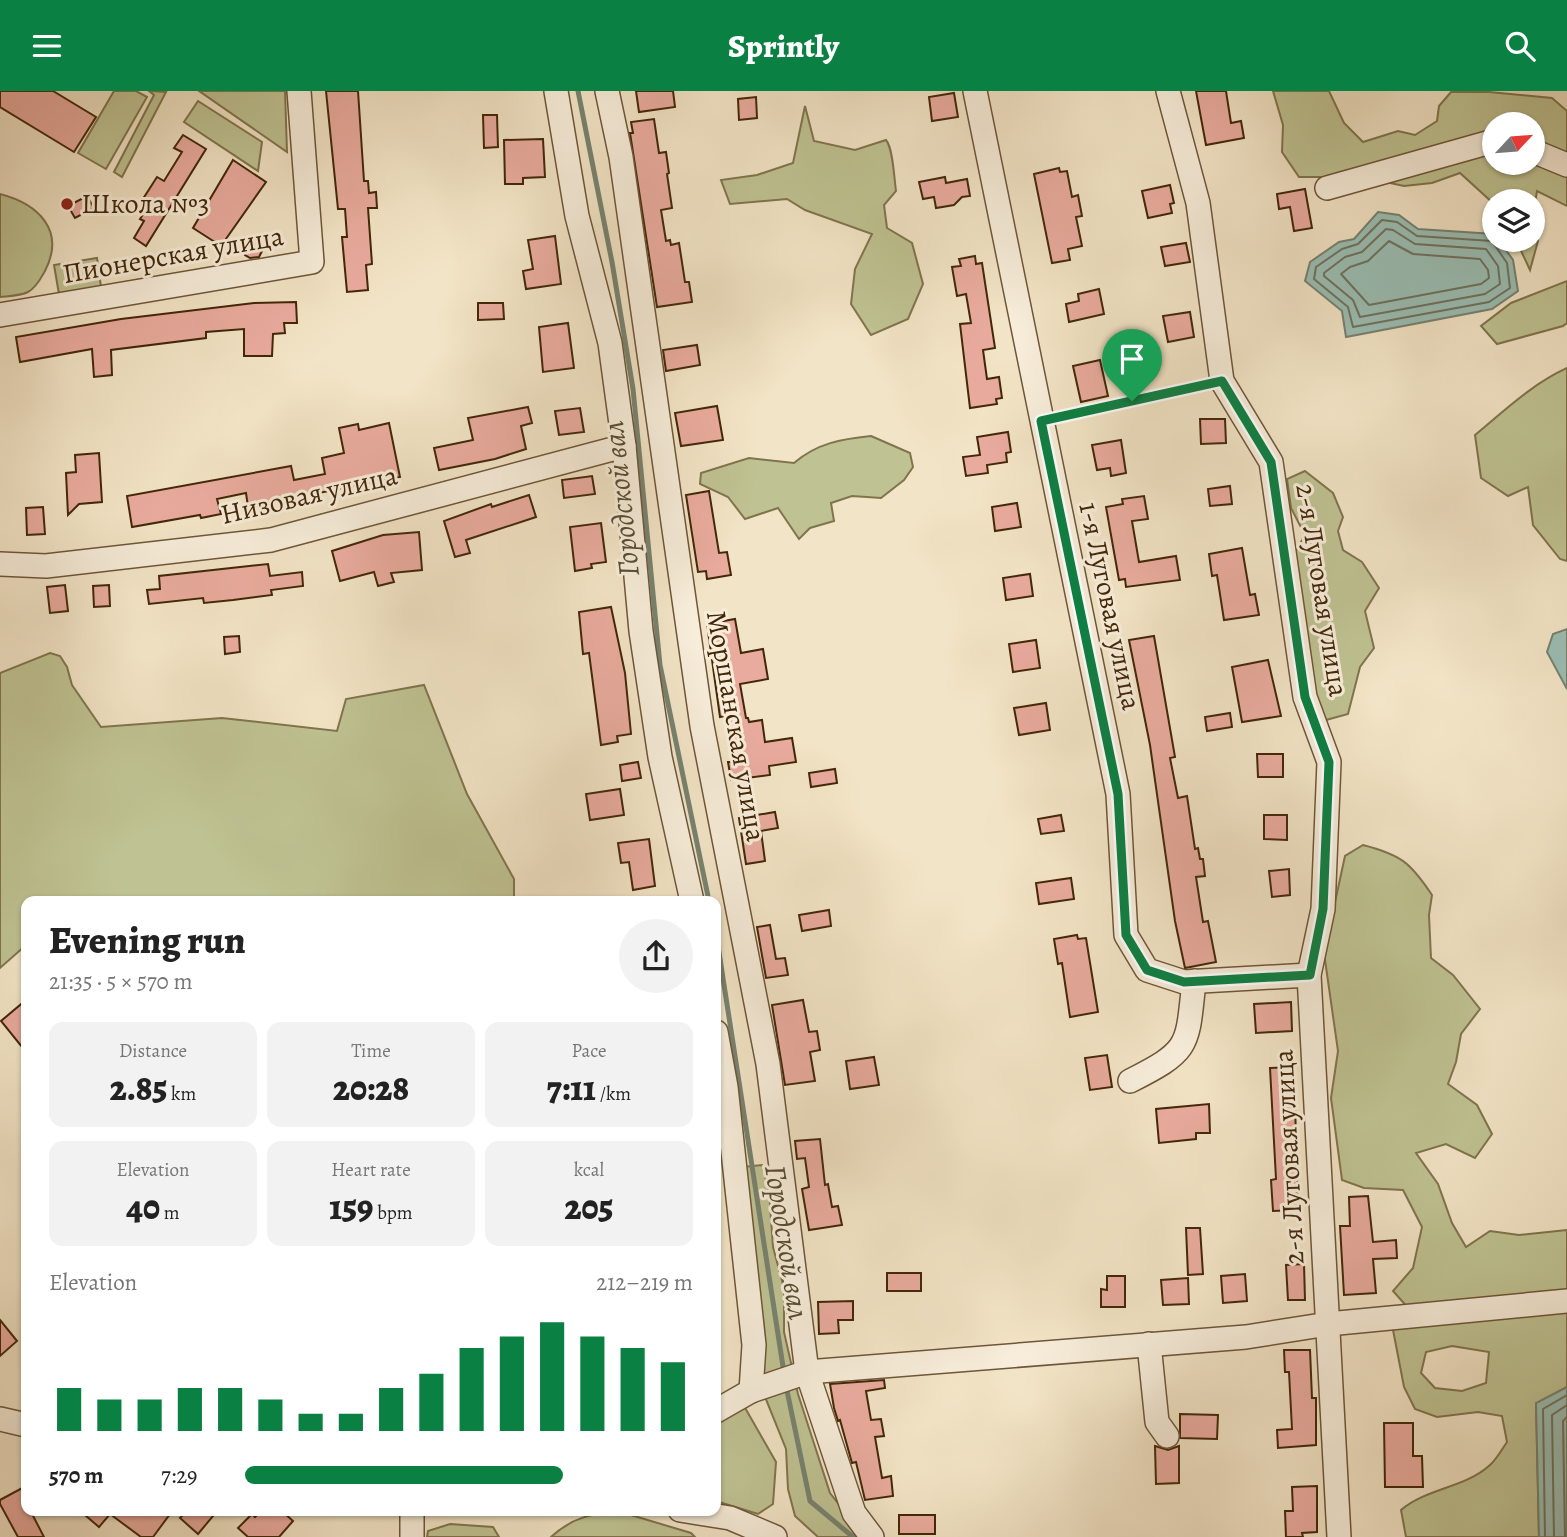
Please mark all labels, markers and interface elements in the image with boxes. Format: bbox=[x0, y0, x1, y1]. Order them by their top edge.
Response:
text: Sprintly bbox=[728, 24, 839, 68]
icon: menu bbox=[28, 27, 66, 65]
icon: search bbox=[1501, 27, 1539, 65]
north arrow bbox=[1482, 112, 1545, 175]
map controls bbox=[1482, 112, 1545, 252]
place label: Школа №3 bbox=[81, 185, 209, 223]
button: layers bbox=[1482, 189, 1545, 252]
marker: Школа №3 bbox=[59, 196, 75, 212]
street label: Пионерская улица bbox=[60, 217, 286, 293]
pin bbox=[1102, 329, 1162, 401]
icon: arrive bbox=[1113, 340, 1151, 378]
water label: Городской вал bbox=[593, 419, 649, 579]
street label: Низовая улица bbox=[217, 456, 401, 534]
street label: 2-я Луговая улица bbox=[1286, 481, 1358, 699]
street label: 1-я Луговая улица bbox=[1069, 499, 1151, 713]
street label: Моршанская улица bbox=[697, 608, 775, 844]
text: Evening run bbox=[49, 914, 246, 966]
button: share bbox=[619, 919, 693, 993]
text: 21:35 · 5 × 570 m bbox=[49, 966, 193, 997]
text: Distance bbox=[119, 1038, 187, 1064]
text: Time bbox=[351, 1038, 391, 1064]
text: Pace bbox=[571, 1038, 607, 1064]
street label: 2-я Луговая улица bbox=[1264, 1048, 1314, 1265]
text: 2.85 bbox=[110, 1064, 167, 1112]
text: 20:28 bbox=[333, 1064, 409, 1112]
text: 7:11 bbox=[547, 1064, 596, 1112]
text: km bbox=[167, 1081, 196, 1107]
text: /km bbox=[596, 1081, 631, 1107]
text: Elevation bbox=[117, 1157, 189, 1183]
text: Heart rate bbox=[331, 1157, 411, 1183]
text: kcal bbox=[574, 1157, 604, 1183]
water label: Городской вал bbox=[755, 1162, 819, 1322]
text: 40 bbox=[126, 1183, 160, 1231]
text: 159 bbox=[329, 1183, 373, 1231]
text: 205 bbox=[564, 1183, 614, 1231]
text: m bbox=[160, 1200, 180, 1226]
text: bpm bbox=[373, 1200, 413, 1226]
text: Elevation bbox=[49, 1267, 137, 1298]
text: 212–219 m bbox=[596, 1267, 693, 1298]
text: 570 m bbox=[49, 1460, 104, 1491]
text: 7:29 bbox=[161, 1460, 198, 1491]

